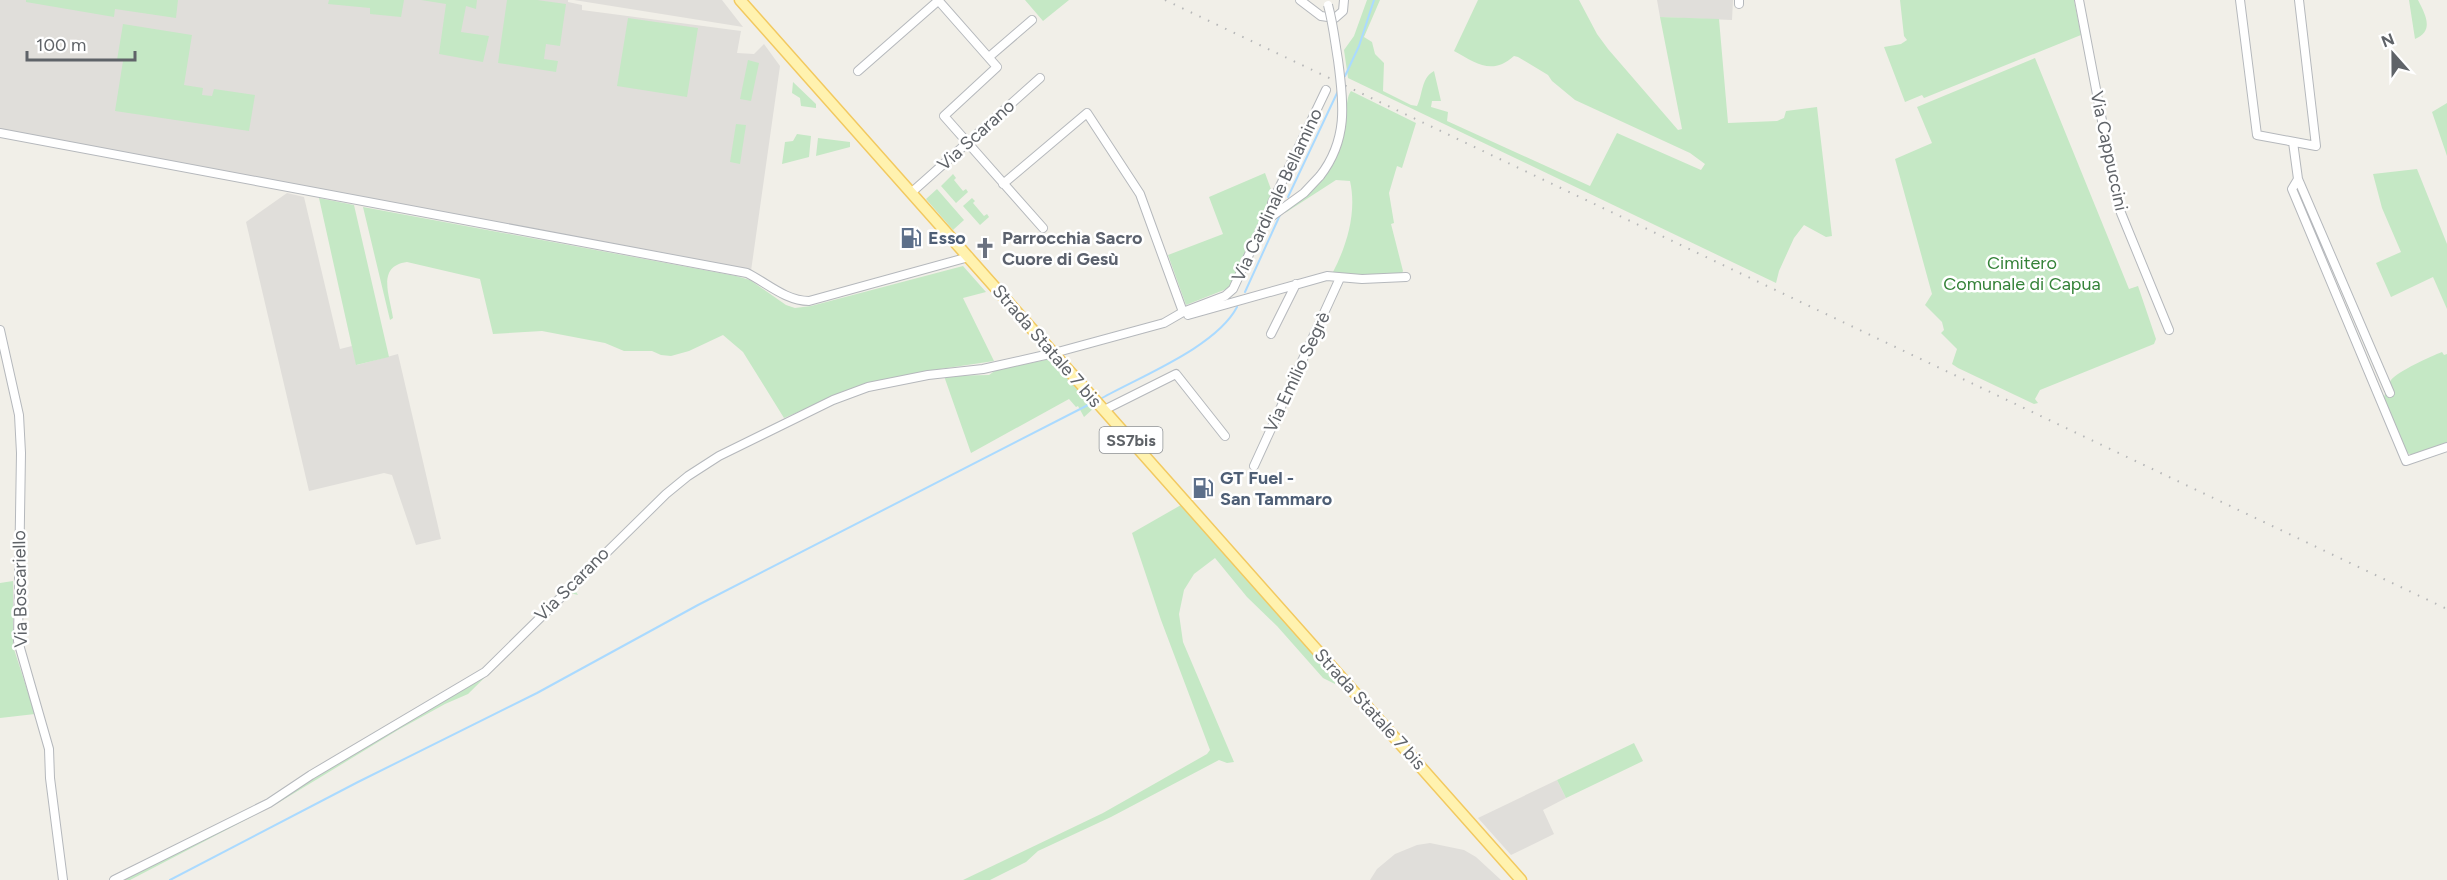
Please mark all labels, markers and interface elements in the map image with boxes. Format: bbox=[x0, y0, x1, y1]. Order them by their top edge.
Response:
scale bar bbox=[27, 24, 135, 62]
north arrow bbox=[2363, 24, 2423, 84]
text: N bbox=[2379, 29, 2397, 52]
text: 100 m bbox=[36, 34, 86, 56]
street label: Via Cappuccini bbox=[2086, 89, 2132, 213]
street label: Via Scarano bbox=[933, 95, 1019, 175]
street label: Via Cardinale Bellamino bbox=[1227, 105, 1327, 285]
fuel station icon: Esso bbox=[899, 226, 923, 250]
place label: Esso bbox=[928, 227, 966, 249]
place label: Parrocchia Sacro Cuore di Gesù bbox=[1002, 227, 1143, 270]
church icon: Parrocchia Sacro Cuore di Gesù bbox=[973, 236, 997, 260]
park label: Cimitero Comunale di Capua bbox=[1943, 252, 2101, 295]
street label: Strada Statale 7 bis bbox=[988, 280, 1106, 412]
street label: Via Emilio Segrè bbox=[1259, 308, 1335, 436]
road number: SS7bis bbox=[1100, 427, 1162, 453]
place label: GT Fuel - San Tammaro bbox=[1220, 467, 1332, 510]
fuel station icon: GT Fuel - San Tammaro bbox=[1191, 476, 1215, 500]
street label: Via Boscariello bbox=[8, 530, 32, 648]
street label: Via Scarano bbox=[530, 542, 614, 626]
street label: Strada Statale 7 bis bbox=[1310, 644, 1430, 774]

